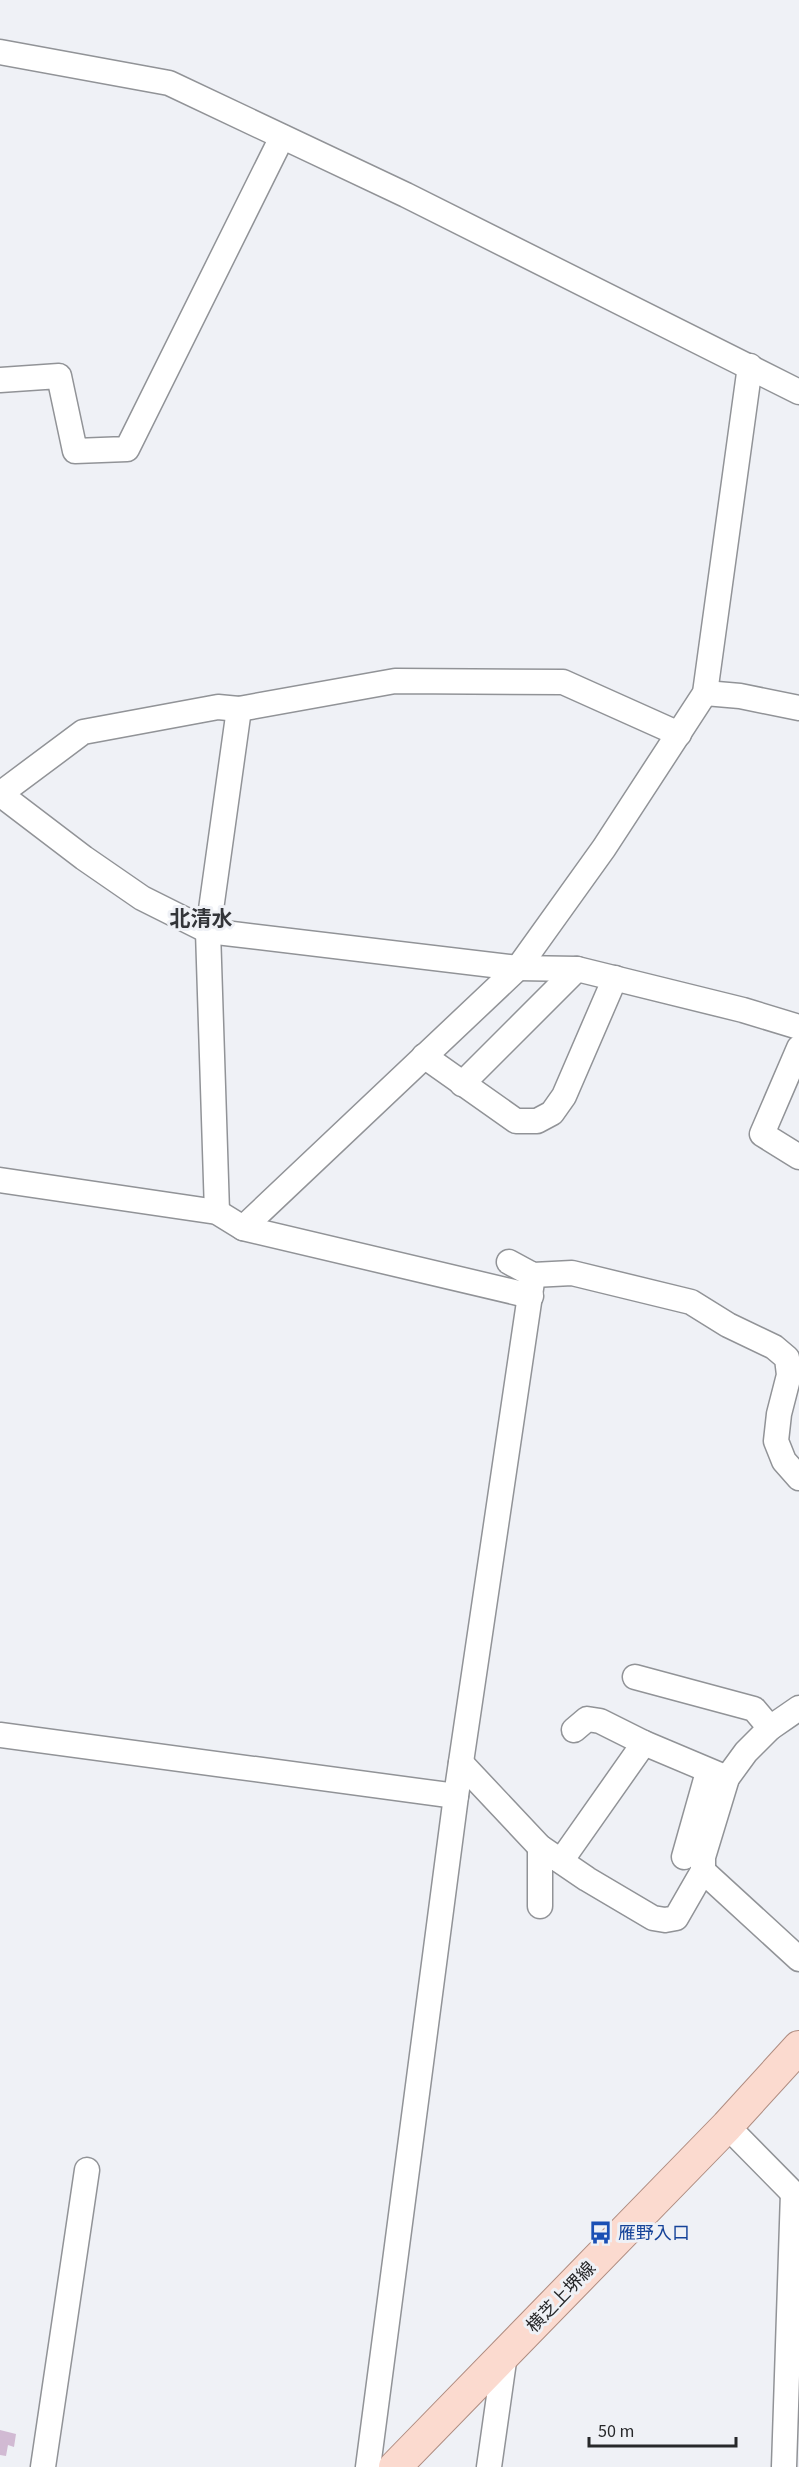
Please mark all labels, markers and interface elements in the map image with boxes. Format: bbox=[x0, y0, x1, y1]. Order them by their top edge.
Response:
district label: 北清水 bbox=[170, 904, 233, 934]
bus stop icon: 雁野入口 bbox=[587, 2220, 613, 2246]
place label: 雁野入口 bbox=[618, 2221, 690, 2246]
street label: 横芝上堺線 bbox=[521, 2256, 602, 2338]
scale bar bbox=[589, 2410, 736, 2448]
text: 50 m bbox=[598, 2419, 634, 2444]

